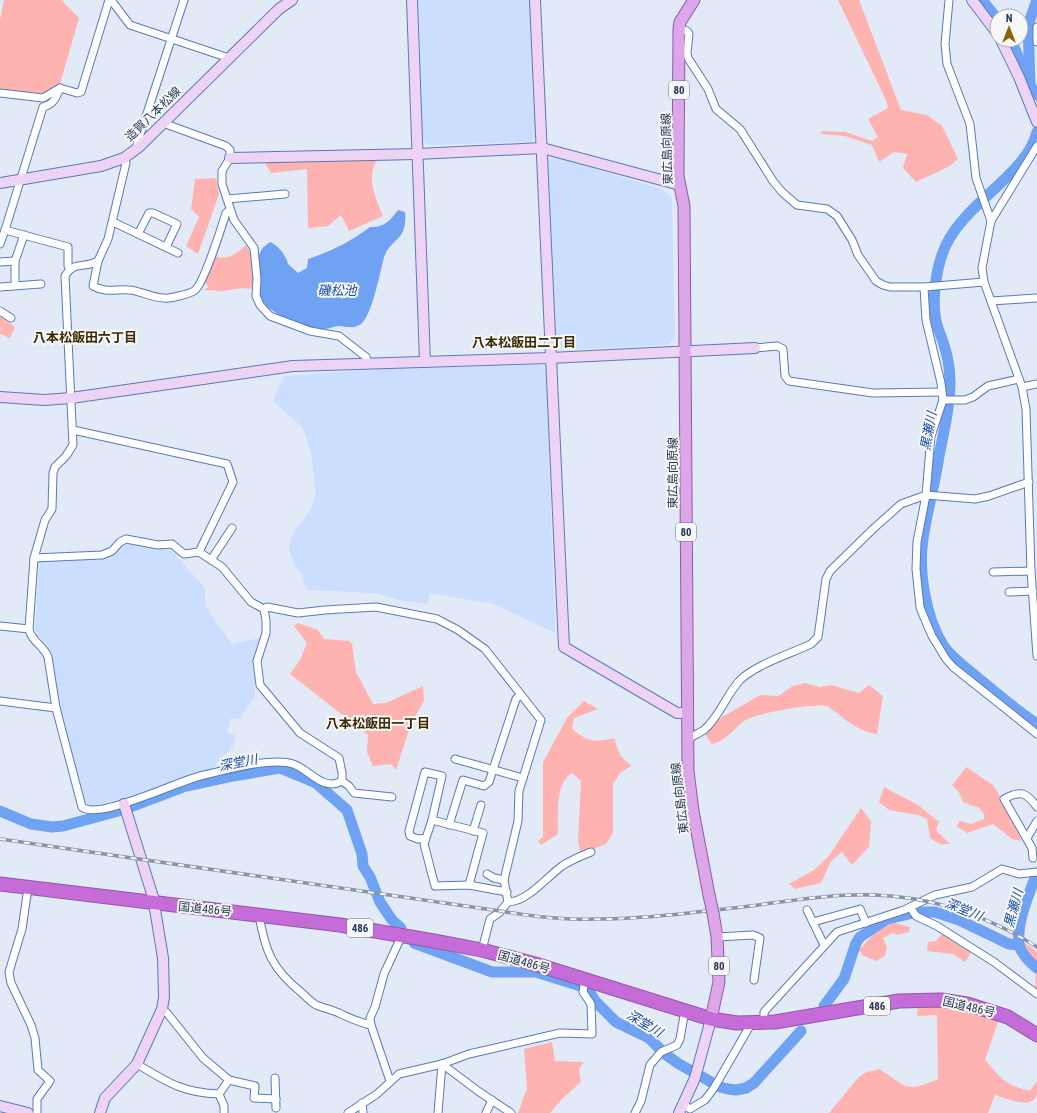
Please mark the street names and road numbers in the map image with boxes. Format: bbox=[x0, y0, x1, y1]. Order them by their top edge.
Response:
road number: 80 bbox=[669, 81, 689, 99]
street label: 造賀八本松線 bbox=[122, 84, 184, 144]
street label: 東広島向原線 bbox=[659, 113, 675, 185]
street label: 東広島向原線 bbox=[666, 437, 680, 509]
road number: 80 bbox=[676, 523, 696, 541]
street label: 東広島向原線 bbox=[669, 761, 691, 835]
street label: 国道486号 bbox=[178, 899, 232, 919]
road number: 486 bbox=[347, 919, 373, 937]
street label: 国道486号 bbox=[496, 948, 552, 976]
road number: 80 bbox=[709, 957, 729, 975]
street label: 国道486号 bbox=[941, 994, 997, 1020]
road number: 486 bbox=[864, 997, 890, 1015]

